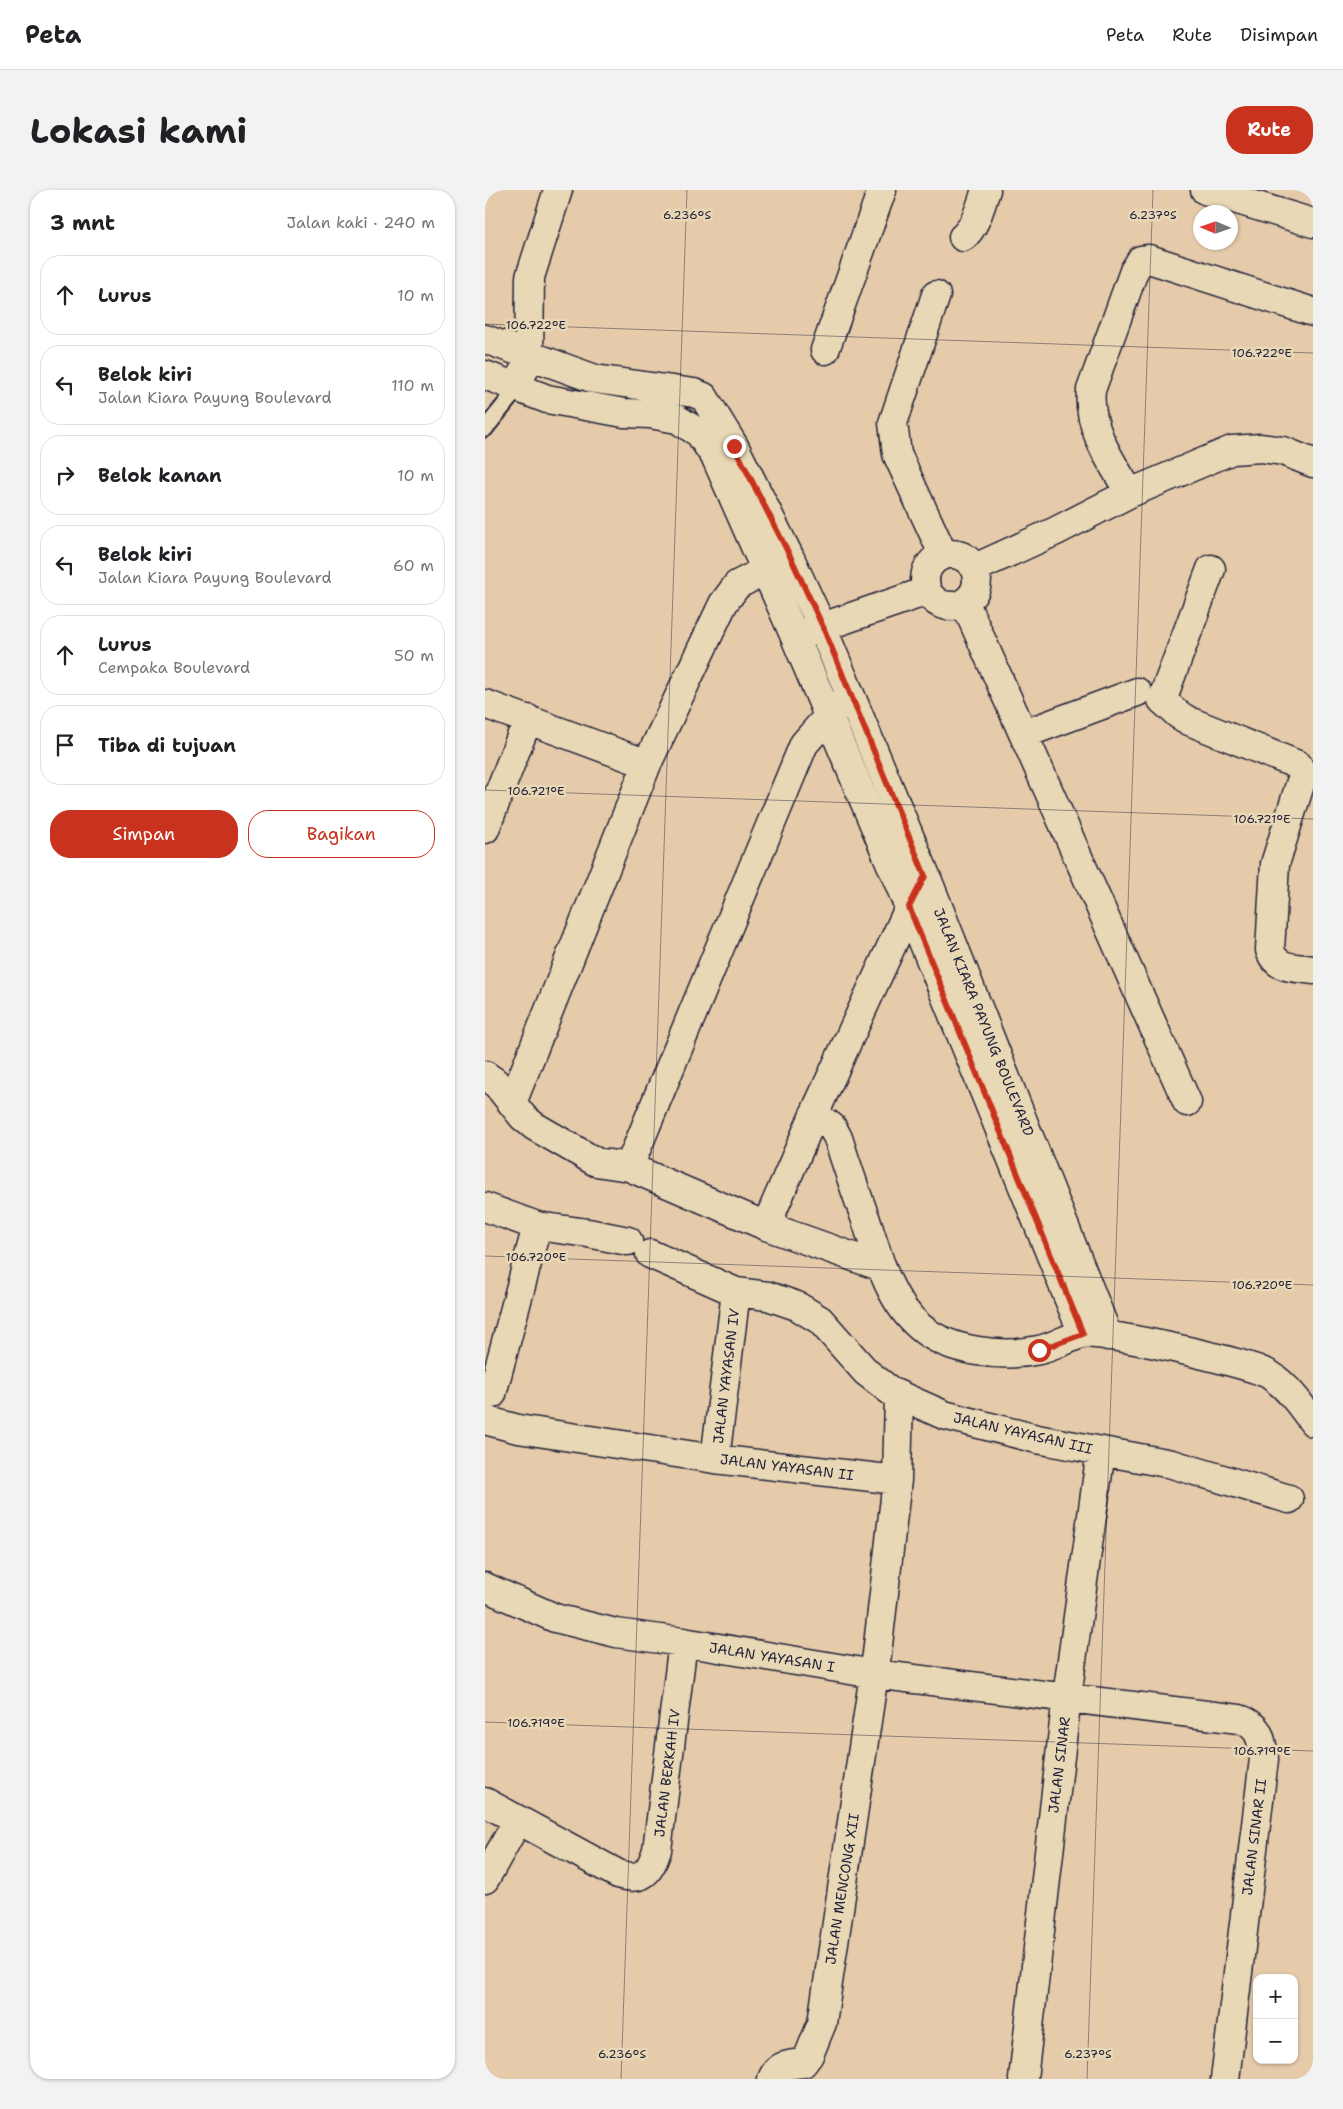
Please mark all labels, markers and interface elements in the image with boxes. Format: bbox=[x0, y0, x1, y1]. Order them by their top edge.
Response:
text: Peta bbox=[25, 19, 81, 51]
text: Peta bbox=[1106, 23, 1144, 47]
text: Rute bbox=[1172, 23, 1212, 47]
text: Disimpan bbox=[1240, 23, 1318, 47]
button: Rute bbox=[1226, 106, 1313, 154]
text: Lokasi kami bbox=[30, 107, 247, 154]
north arrow bbox=[1193, 205, 1238, 250]
text: 6.236°S bbox=[663, 207, 711, 223]
text: 6.237°S bbox=[1129, 207, 1177, 223]
text: 3 mnt bbox=[50, 209, 115, 237]
text: Jalan kaki · 240 m bbox=[287, 212, 435, 233]
icon: ahead bbox=[51, 281, 79, 309]
text: Lurus bbox=[98, 283, 152, 308]
text: 10 m bbox=[397, 285, 434, 306]
text: 106.722°E bbox=[506, 317, 566, 333]
text: 106.722°E bbox=[1232, 345, 1292, 361]
text: Belok kiri bbox=[98, 362, 192, 387]
icon: left bbox=[51, 371, 79, 399]
text: 110 m bbox=[391, 375, 434, 396]
text: Jalan Kiara Payung Boulevard bbox=[98, 387, 332, 408]
route end bbox=[723, 435, 746, 458]
icon: right bbox=[51, 461, 79, 489]
text: Belok kanan bbox=[98, 463, 222, 488]
text: 10 m bbox=[397, 465, 434, 486]
text: Belok kiri bbox=[98, 542, 192, 567]
icon: left bbox=[51, 551, 79, 579]
text: 60 m bbox=[393, 555, 434, 576]
text: Jalan Kiara Payung Boulevard bbox=[98, 567, 332, 588]
text: Lurus bbox=[98, 632, 152, 657]
icon: ahead bbox=[51, 641, 79, 669]
text: 50 m bbox=[394, 645, 434, 666]
text: Cempaka Boulevard bbox=[98, 657, 250, 678]
icon: arrive bbox=[51, 731, 79, 759]
text: Tiba di tujuan bbox=[98, 733, 236, 758]
text: 106.721°E bbox=[508, 783, 564, 799]
button: Simpan bbox=[50, 810, 238, 858]
button: Bagikan bbox=[248, 810, 435, 858]
text: 106.721°E bbox=[1234, 811, 1290, 827]
street label: JALAN KIARA PAYUNG BOULEVARD bbox=[930, 905, 1038, 1139]
text: 106.720°E bbox=[506, 1249, 566, 1265]
text: 106.720°E bbox=[1232, 1277, 1292, 1293]
street label: JALAN YAYASAN IV bbox=[709, 1307, 743, 1445]
route start bbox=[1028, 1339, 1051, 1362]
street label: JALAN YAYASAN III bbox=[951, 1408, 1095, 1458]
street label: JALAN YAYASAN II bbox=[719, 1450, 855, 1484]
street label: JALAN YAYASAN I bbox=[708, 1638, 836, 1676]
street label: JALAN BERKAH IV bbox=[650, 1707, 684, 1838]
text: 106.719°E bbox=[507, 1715, 565, 1731]
street label: JALAN SINAR bbox=[1044, 1715, 1074, 1814]
text: 106.719°E bbox=[1233, 1743, 1291, 1759]
street label: JALAN SINAR II bbox=[1238, 1777, 1270, 1896]
street label: JALAN MENCONG XII bbox=[821, 1812, 863, 1966]
map controls bbox=[1253, 1974, 1298, 2064]
button: + bbox=[1253, 1974, 1298, 2019]
button: − bbox=[1253, 2019, 1298, 2064]
text: 6.236°S bbox=[598, 2046, 646, 2062]
text: 6.237°S bbox=[1064, 2046, 1112, 2062]

